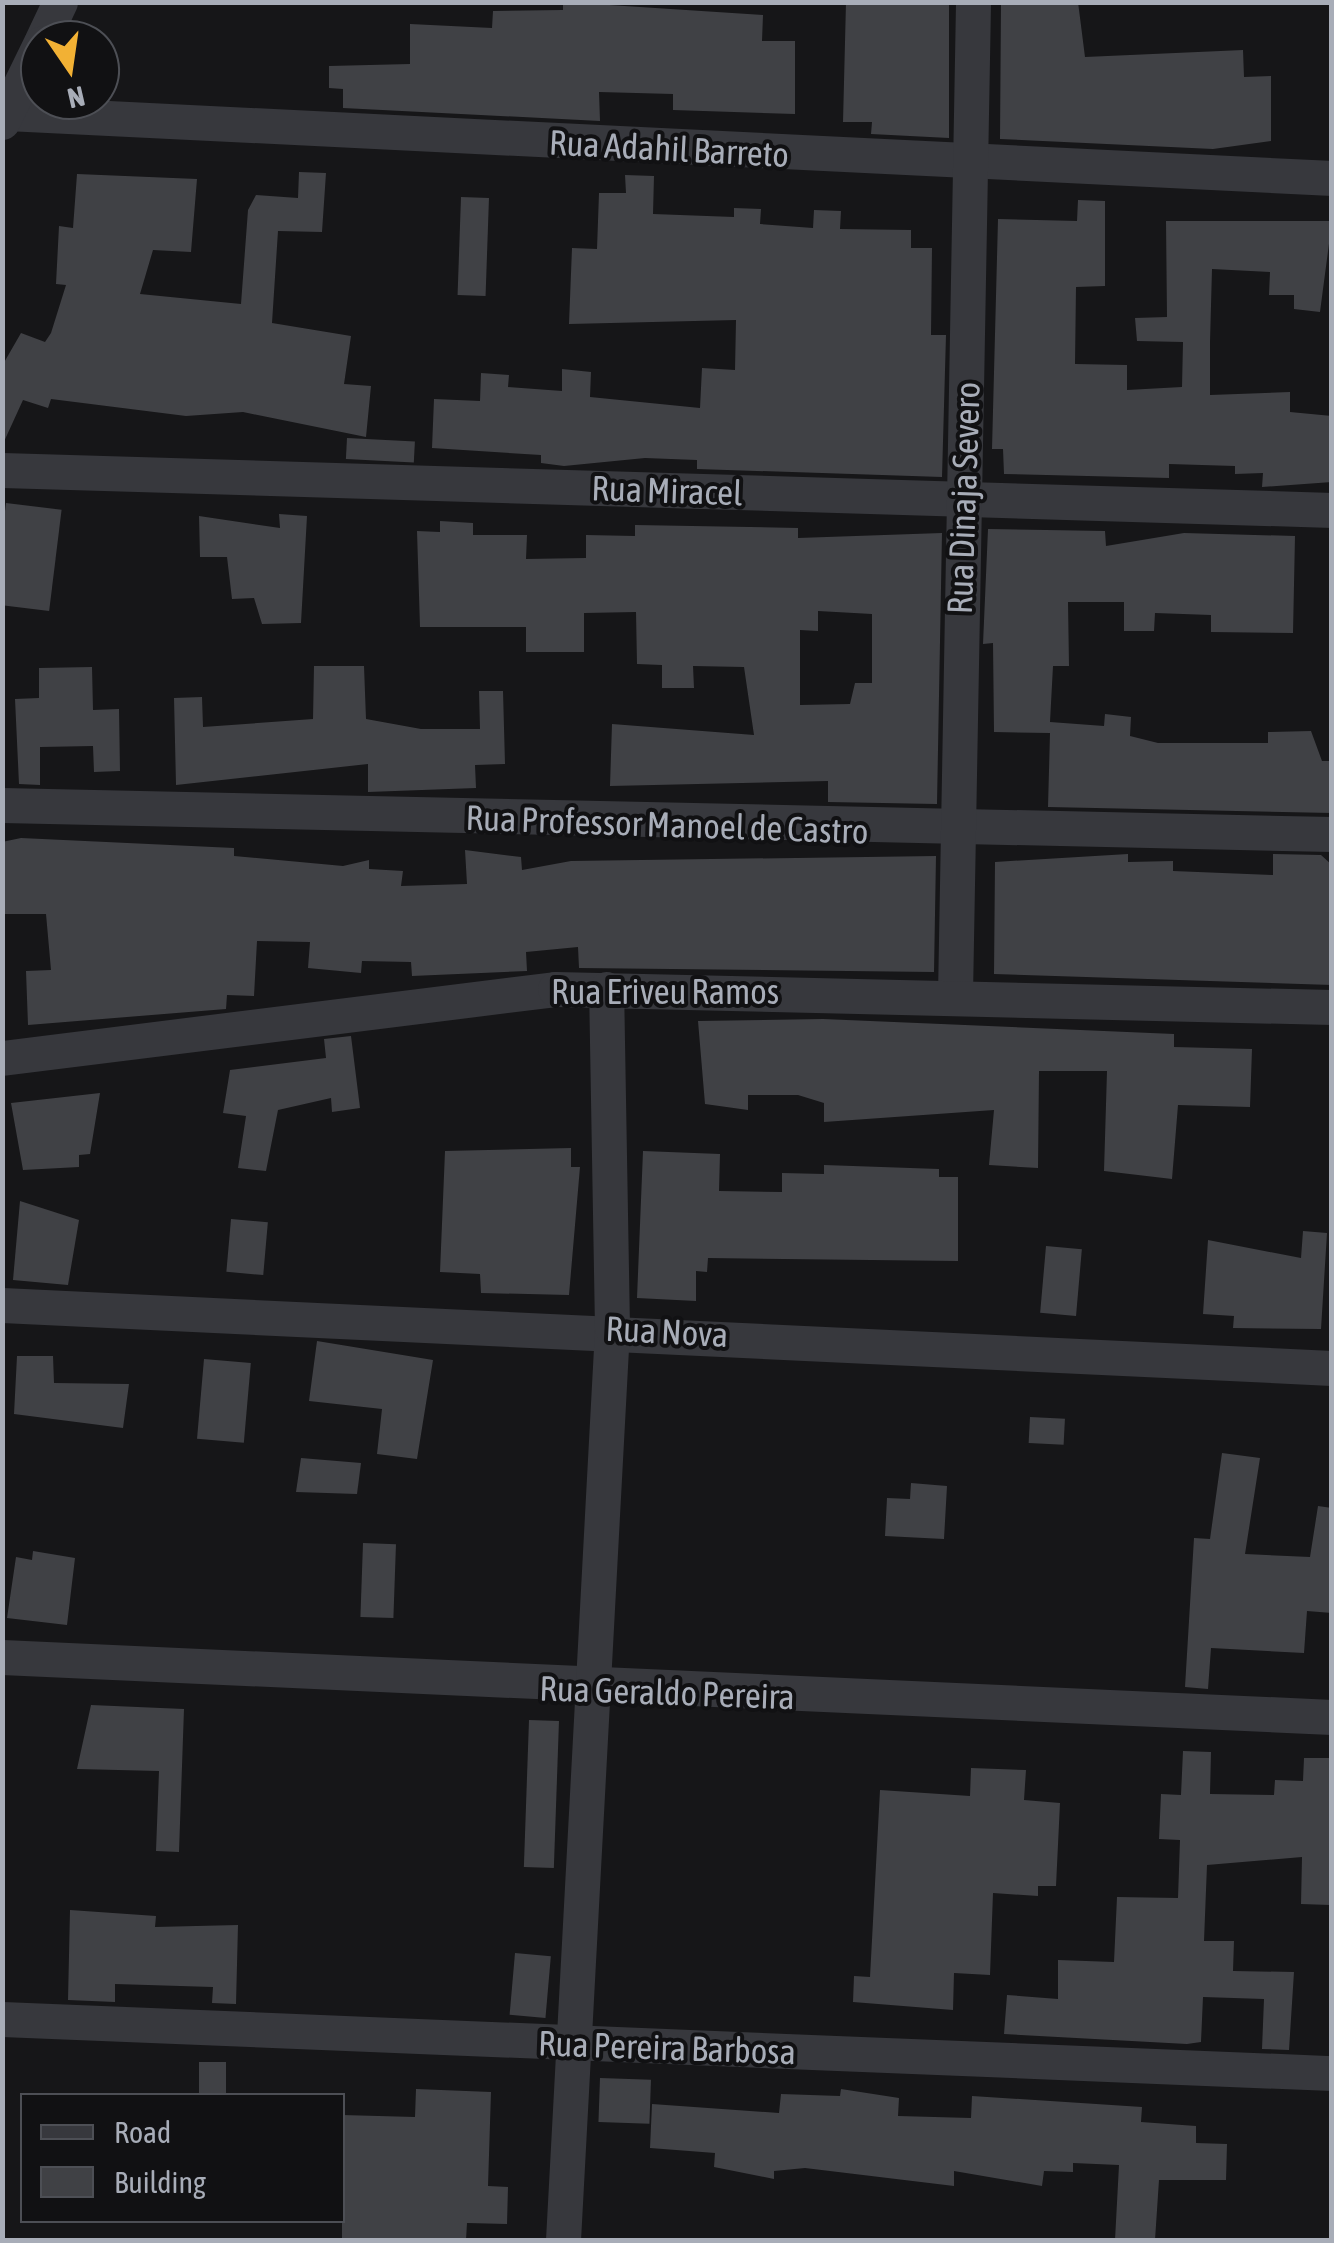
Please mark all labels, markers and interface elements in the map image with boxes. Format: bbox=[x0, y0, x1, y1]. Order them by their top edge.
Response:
north arrow bbox=[20, 20, 120, 120]
text: N bbox=[65, 80, 88, 115]
street label: Rua Adahil Barreto bbox=[548, 121, 790, 175]
street label: Rua Dinaja Severo bbox=[938, 381, 988, 615]
street label: Rua Miracel bbox=[591, 466, 743, 514]
street label: Rua Professor Manoel de Castro bbox=[465, 796, 869, 852]
street label: Rua Eriveu Ramos bbox=[551, 970, 779, 1012]
street label: Rua Nova bbox=[605, 1307, 729, 1355]
street label: Rua Geraldo Pereira bbox=[539, 1667, 795, 1717]
street label: Rua Pereira Barbosa bbox=[537, 2022, 797, 2072]
legend bbox=[20, 2093, 345, 2223]
text: Road bbox=[114, 2115, 171, 2149]
text: Building bbox=[114, 2165, 206, 2199]

